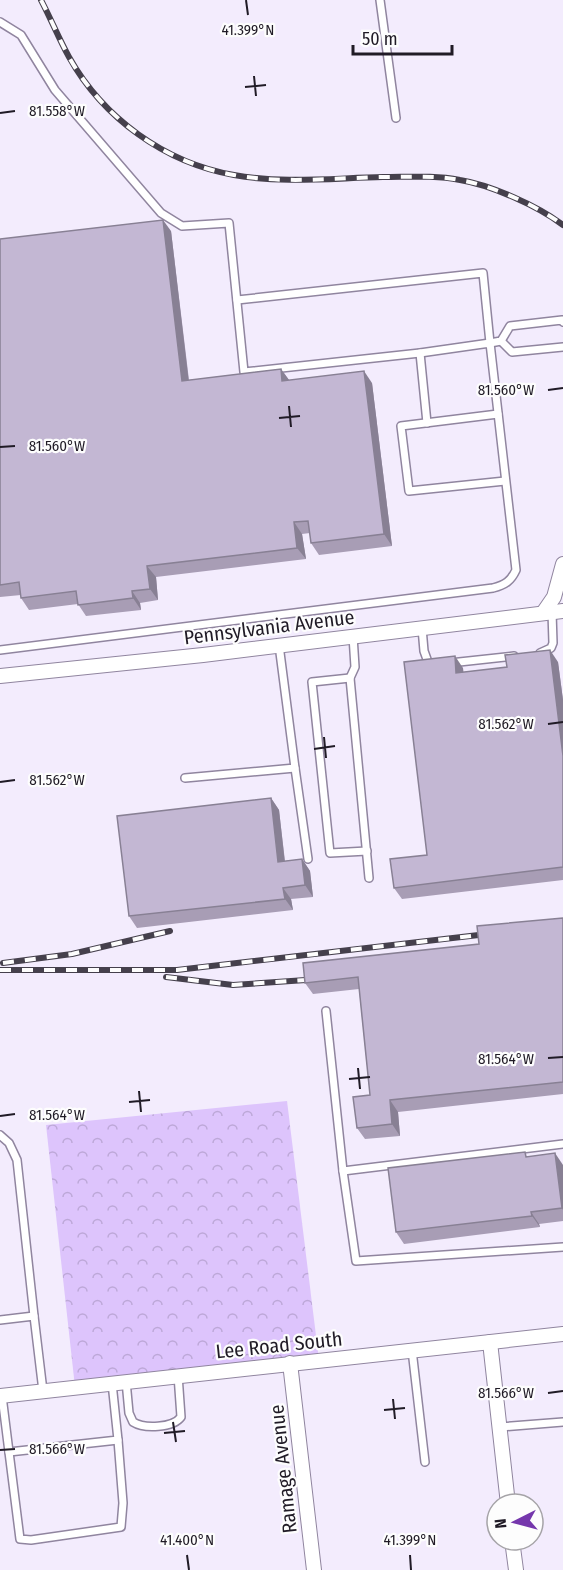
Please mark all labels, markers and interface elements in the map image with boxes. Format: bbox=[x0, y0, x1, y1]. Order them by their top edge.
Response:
scale bar bbox=[353, 18, 452, 56]
text: 41.399°N bbox=[222, 21, 274, 39]
text: 50 m bbox=[362, 28, 398, 50]
text: 81.558°W bbox=[29, 102, 85, 120]
text: 81.560°W bbox=[478, 381, 534, 399]
text: 81.560°W bbox=[29, 437, 85, 455]
street label: Pennsylvania Avenue bbox=[182, 605, 356, 649]
text: 81.562°W bbox=[478, 715, 534, 733]
text: 81.562°W bbox=[29, 771, 85, 789]
text: 81.564°W bbox=[478, 1050, 534, 1068]
text: 81.564°W bbox=[29, 1106, 85, 1124]
street label: Lee Road South bbox=[215, 1326, 343, 1364]
text: 81.566°W bbox=[478, 1384, 534, 1402]
street label: Ramage Avenue bbox=[264, 1403, 302, 1535]
text: 81.566°W bbox=[29, 1440, 85, 1458]
north arrow bbox=[485, 1492, 545, 1552]
text: N bbox=[491, 1518, 511, 1529]
text: 41.400°N bbox=[160, 1531, 214, 1549]
text: 41.399°N bbox=[384, 1531, 436, 1549]

